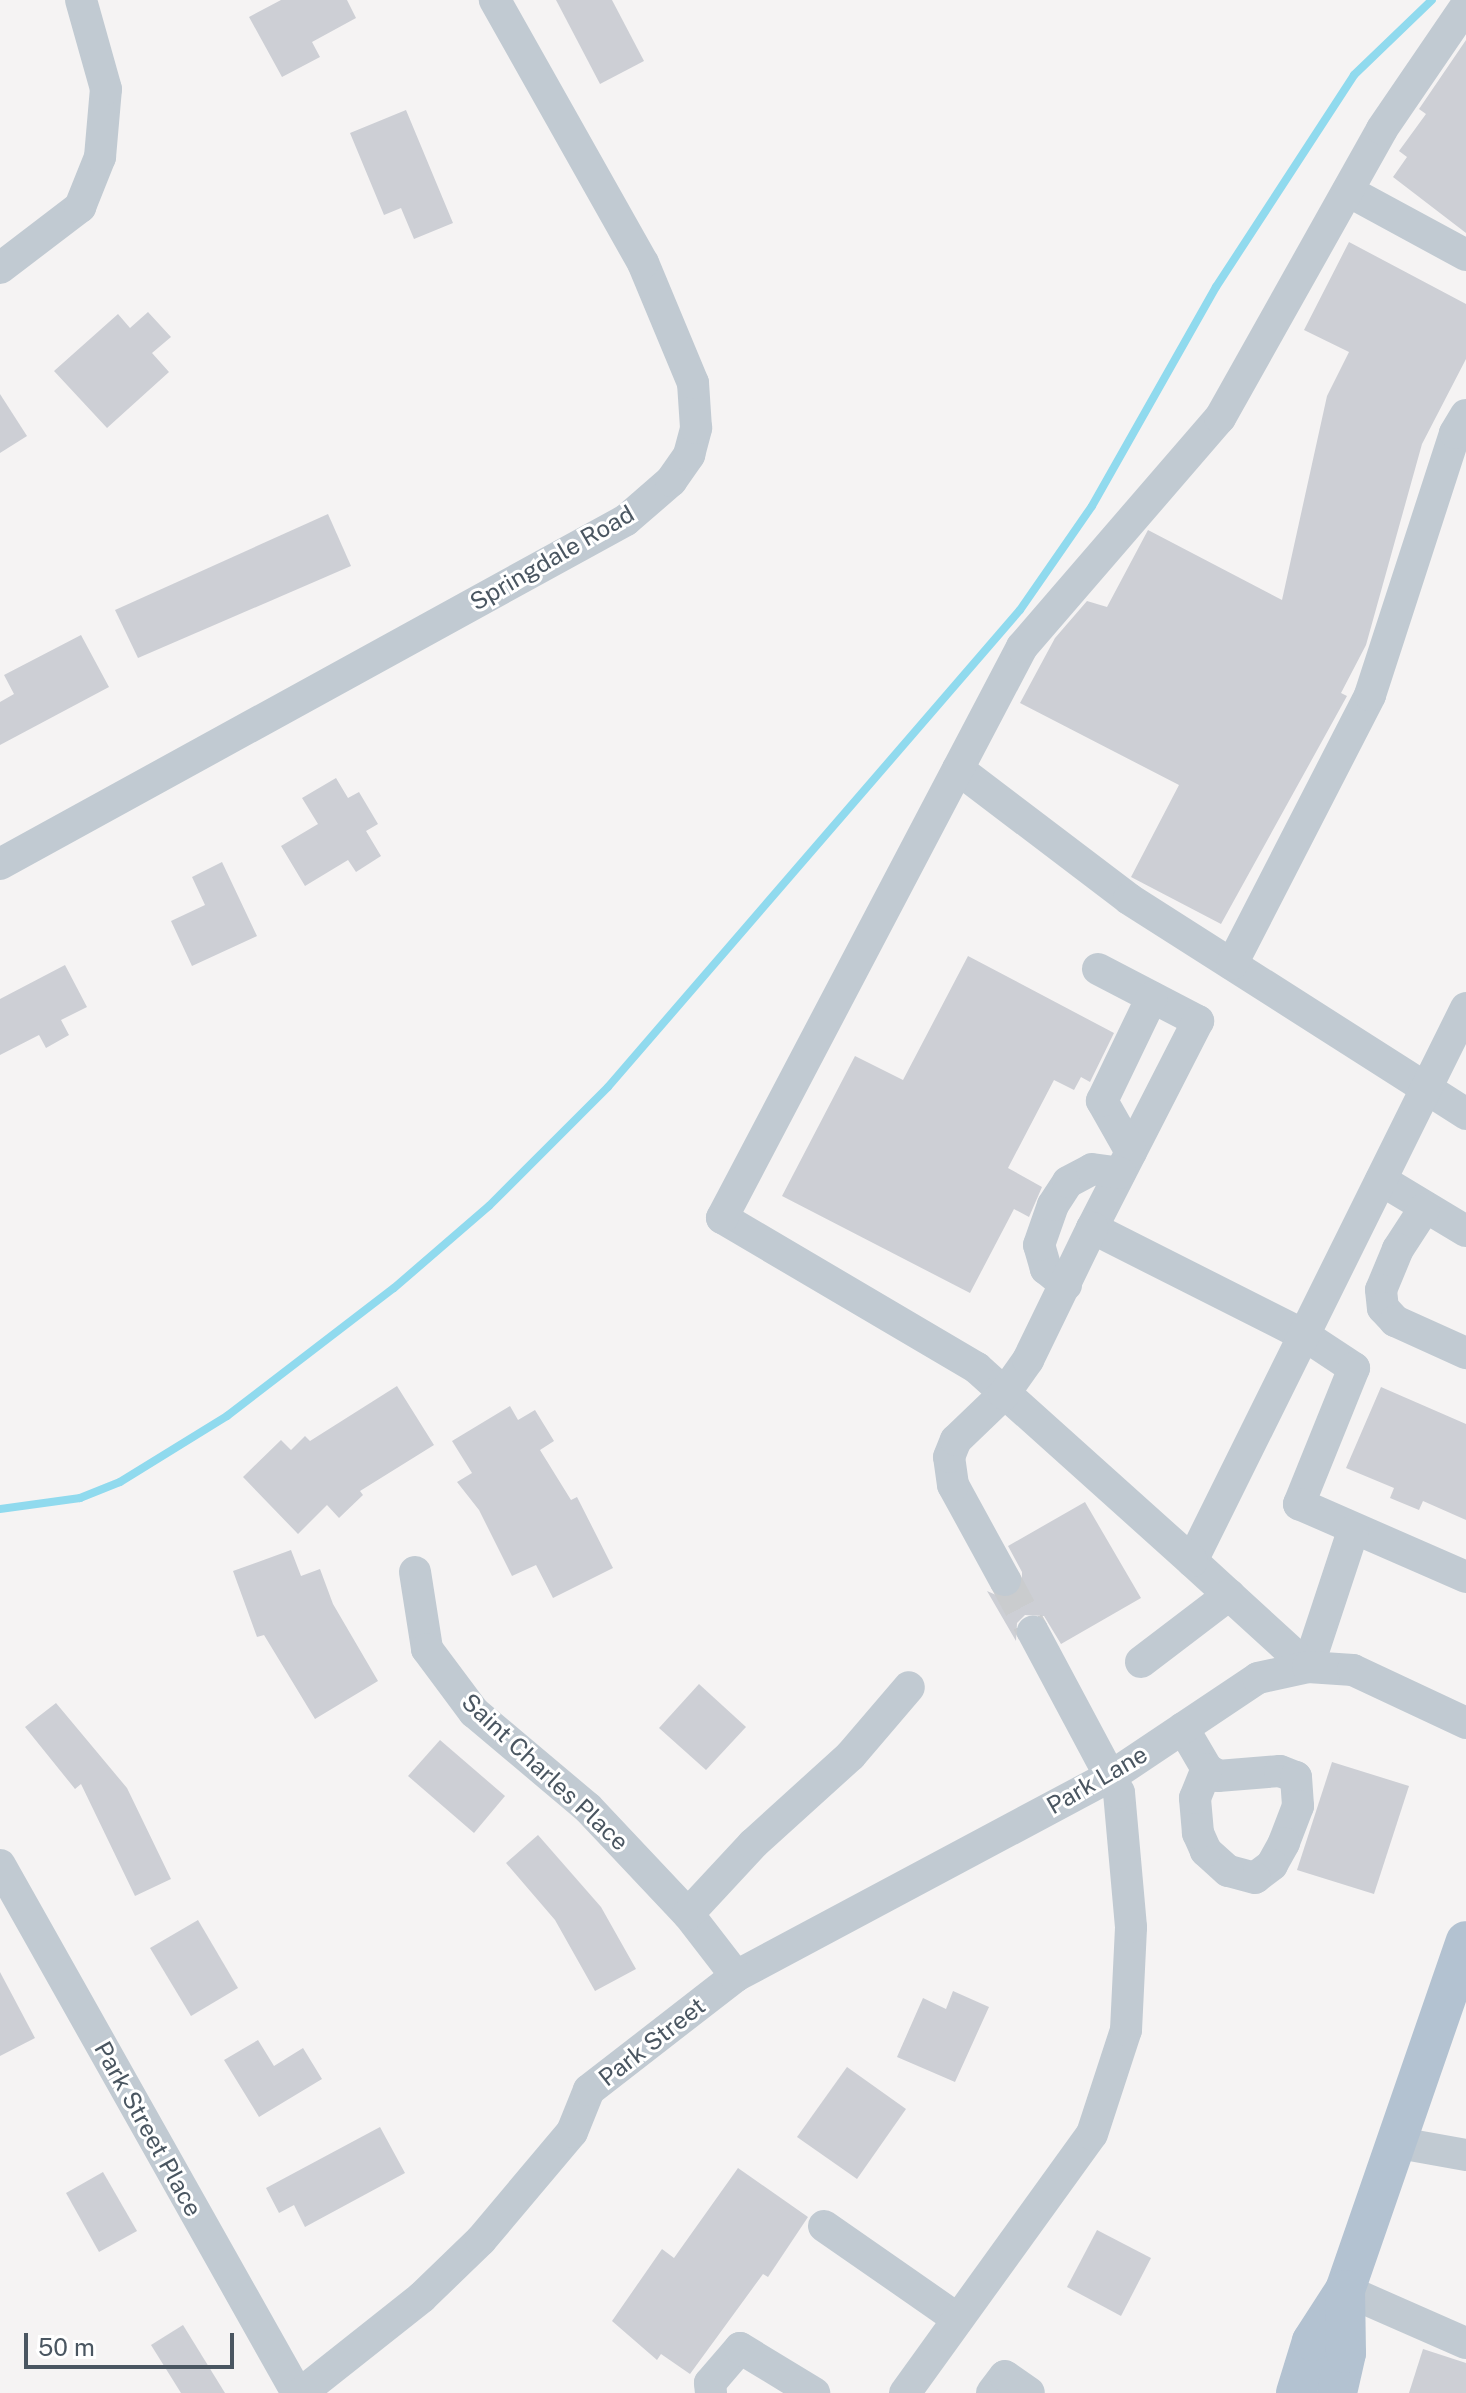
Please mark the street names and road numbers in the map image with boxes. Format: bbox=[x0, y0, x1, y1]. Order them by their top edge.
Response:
street label: Springdale Road bbox=[465, 499, 639, 617]
street label: Saint Charles Place bbox=[456, 1687, 634, 1857]
street label: Park Lane bbox=[1042, 1740, 1152, 1820]
street label: Park Street bbox=[593, 1992, 711, 2092]
street label: Park Street Place bbox=[88, 2037, 208, 2221]

